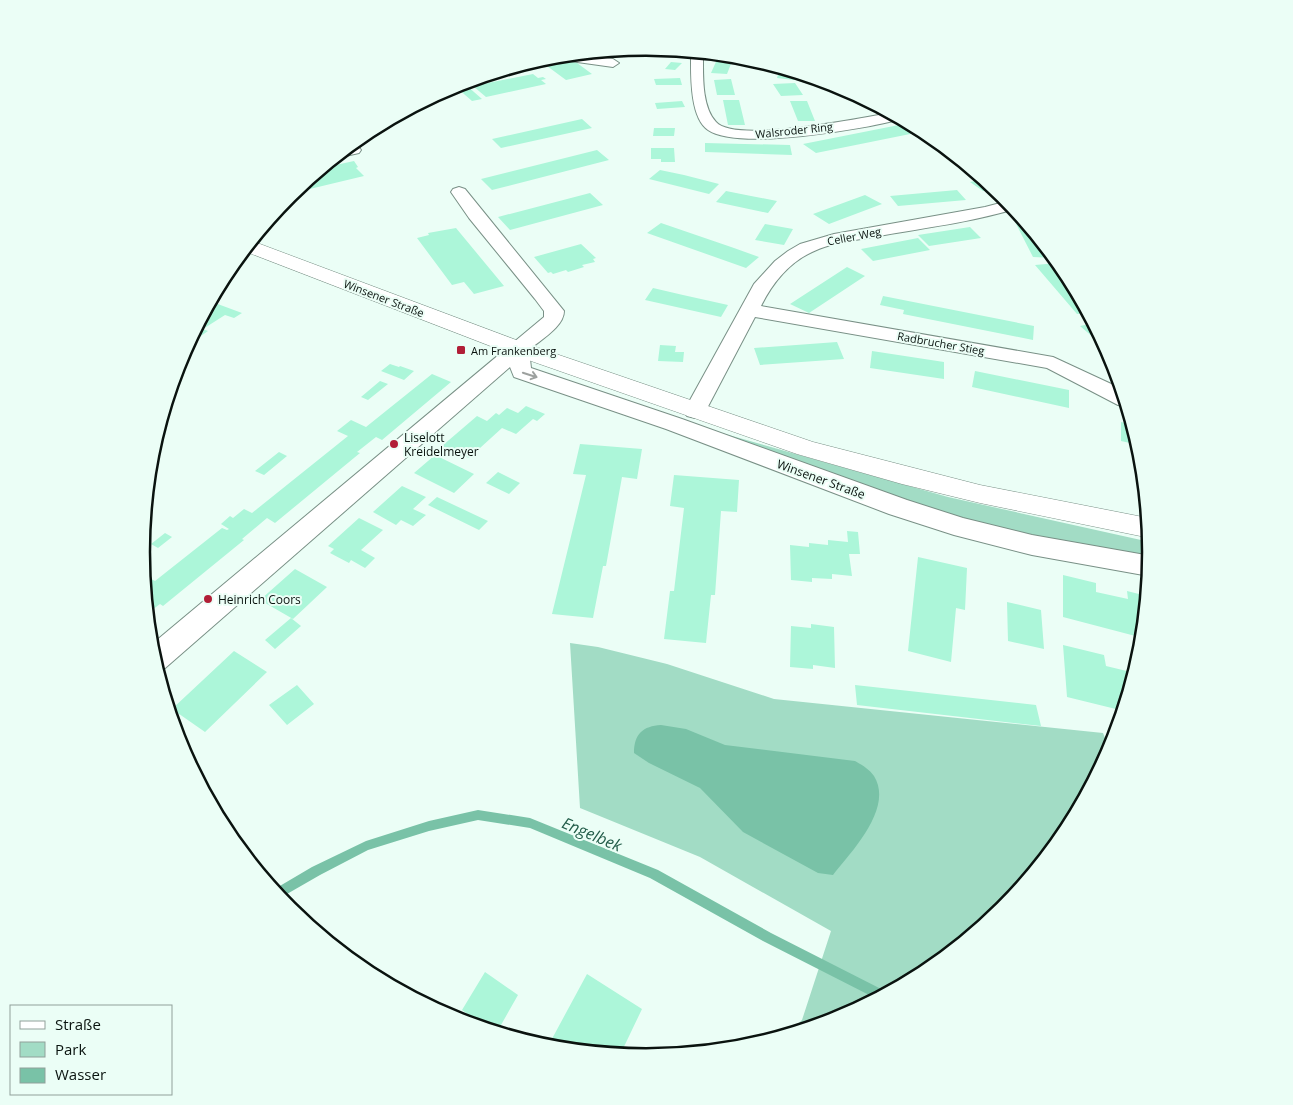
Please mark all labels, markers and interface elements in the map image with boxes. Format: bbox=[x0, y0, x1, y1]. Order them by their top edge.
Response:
street label: Walsroder Ring bbox=[754, 118, 834, 142]
street label: Celler Weg bbox=[826, 223, 882, 249]
street label: Winsener Straße bbox=[342, 276, 426, 320]
street label: Radbrucher Stieg bbox=[896, 328, 986, 358]
place label: Am Frankenberg bbox=[471, 343, 556, 358]
marker: Am Frankenberg bbox=[455, 344, 467, 356]
one-way arrow bbox=[521, 370, 537, 380]
place label: Liselott Kreidelmeyer bbox=[404, 429, 479, 460]
marker: Liselott Kreidelmeyer bbox=[388, 438, 400, 450]
street label: Winsener Straße bbox=[775, 455, 868, 503]
place label: Heinrich Coors bbox=[218, 591, 301, 608]
marker: Heinrich Coors bbox=[202, 593, 214, 605]
water label: Engelbek bbox=[559, 812, 626, 857]
legend bbox=[10, 1005, 172, 1095]
text: Straße bbox=[55, 1014, 101, 1034]
text: Park bbox=[55, 1039, 86, 1059]
text: Wasser bbox=[55, 1064, 106, 1084]

